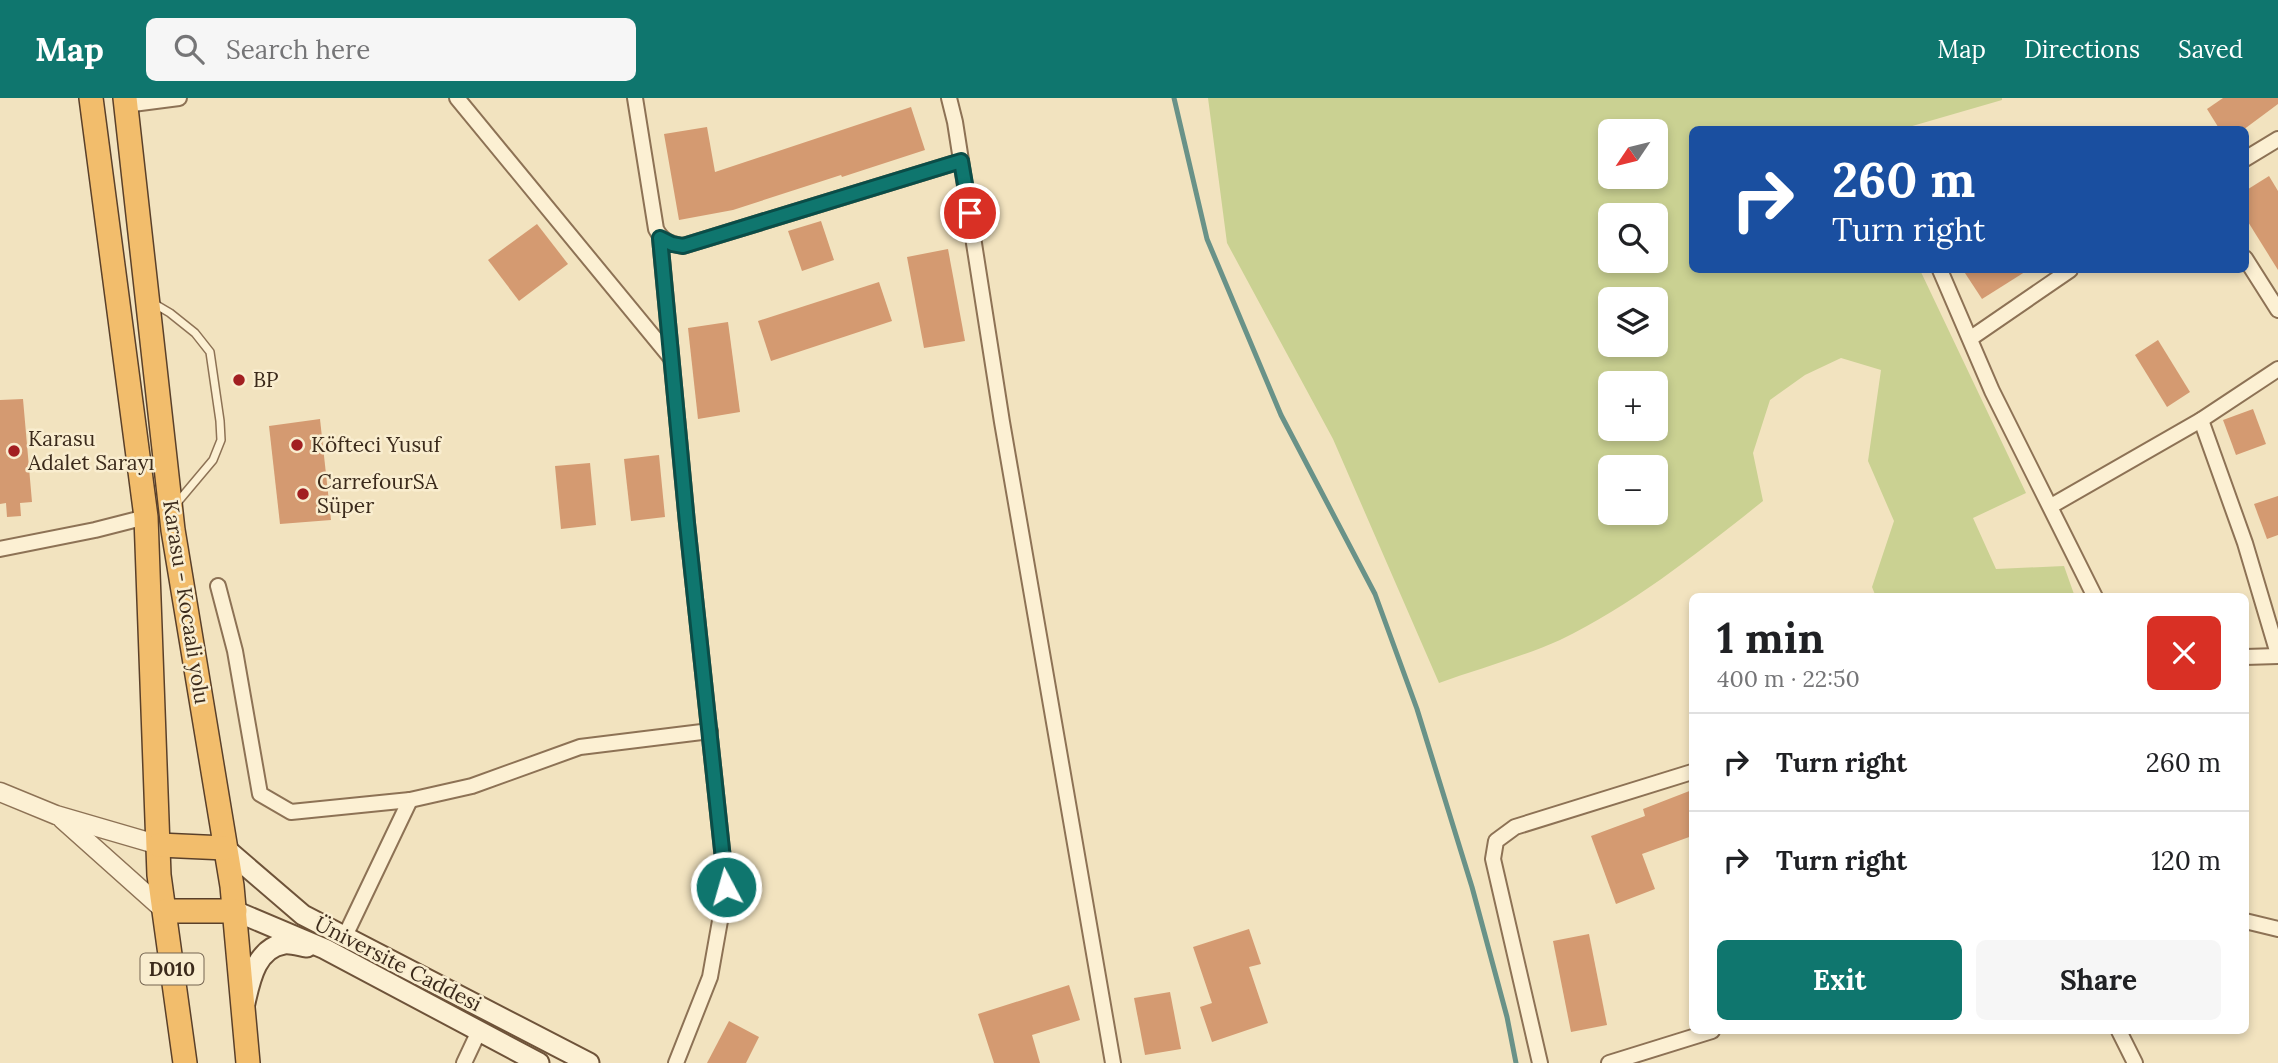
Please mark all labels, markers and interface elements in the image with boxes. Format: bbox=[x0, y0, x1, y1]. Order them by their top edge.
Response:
search box bbox=[146, 18, 636, 81]
text: Map bbox=[35, 28, 104, 70]
icon: search bbox=[170, 30, 208, 68]
text: Search here bbox=[226, 33, 370, 66]
text: Map bbox=[1937, 34, 1986, 65]
text: Directions bbox=[2024, 34, 2140, 65]
text: Saved bbox=[2178, 34, 2243, 65]
north arrow bbox=[1598, 119, 1668, 189]
map controls bbox=[1598, 119, 1668, 525]
text: 260 m bbox=[1832, 148, 1975, 210]
icon: right bbox=[1717, 154, 1808, 245]
pin bbox=[940, 183, 1000, 243]
icon: arrive bbox=[951, 194, 989, 232]
button: search bbox=[1598, 203, 1668, 273]
text: Turn right bbox=[1832, 209, 1985, 250]
button: layers bbox=[1598, 287, 1668, 357]
place label: BP bbox=[253, 366, 279, 393]
button: + bbox=[1598, 371, 1668, 441]
marker: BP bbox=[231, 372, 247, 388]
place label: Karasu Adalet Sarayı bbox=[27, 425, 155, 476]
place label: Köfteci Yusuf bbox=[311, 431, 443, 458]
marker: Köfteci Yusuf bbox=[289, 437, 305, 453]
marker: Karasu Adalet Sarayı bbox=[6, 443, 22, 459]
button: − bbox=[1598, 455, 1668, 525]
place label: CarrefourSA Süper bbox=[317, 468, 439, 519]
marker: CarrefourSA Süper bbox=[295, 486, 311, 502]
street label: Karasu - Kocaali yolu bbox=[157, 498, 216, 706]
text: 1 min bbox=[1717, 611, 1824, 665]
button: close bbox=[2147, 616, 2221, 690]
text: 400 m · 22:50 bbox=[1717, 664, 1860, 693]
icon: right bbox=[1717, 743, 1755, 781]
text: Turn right bbox=[1776, 746, 1907, 779]
text: 260 m bbox=[2146, 746, 2221, 779]
icon: right bbox=[1717, 841, 1755, 879]
text: Turn right bbox=[1776, 844, 1907, 877]
text: 120 m bbox=[2151, 844, 2221, 877]
position arrow bbox=[689, 850, 763, 924]
street label: Üniversite Caddesi bbox=[310, 910, 486, 1017]
button: Exit bbox=[1717, 940, 1962, 1020]
button: Share bbox=[1976, 940, 2221, 1020]
road number: D010 bbox=[140, 954, 204, 984]

